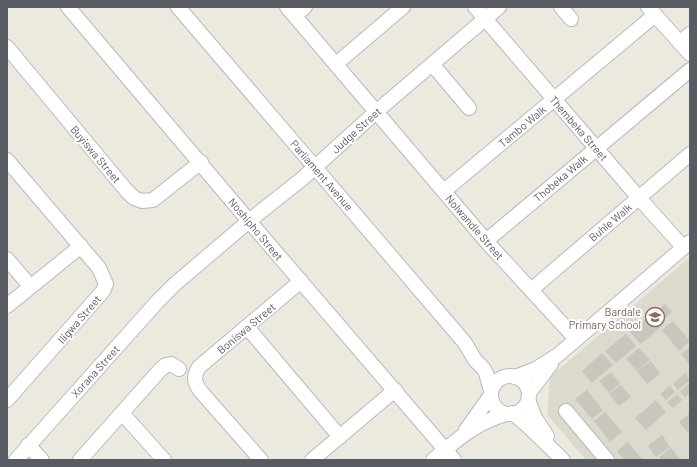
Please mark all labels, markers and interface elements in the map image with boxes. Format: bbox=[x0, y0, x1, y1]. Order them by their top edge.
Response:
street label: Thembeka Street bbox=[547, 93, 611, 163]
street label: Tambo Walk bbox=[496, 102, 549, 150]
street label: Judge Street bbox=[329, 104, 383, 156]
street label: Buyiswa Street bbox=[68, 123, 124, 185]
street label: Parliament Avenue bbox=[288, 137, 356, 213]
street label: Thobeka Walk bbox=[531, 152, 590, 204]
street label: Nolwandle Street bbox=[443, 192, 507, 262]
street label: Noshipho Street bbox=[226, 195, 286, 263]
street label: Buhle Walk bbox=[586, 200, 634, 244]
street label: Iligwa Street bbox=[54, 292, 104, 346]
street label: Boniswa Street bbox=[214, 300, 278, 356]
place label: Bardale Primary School bbox=[569, 305, 641, 331]
school or university icon: Bardale Primary School bbox=[644, 306, 666, 328]
street label: Xorana Street bbox=[68, 342, 122, 400]

